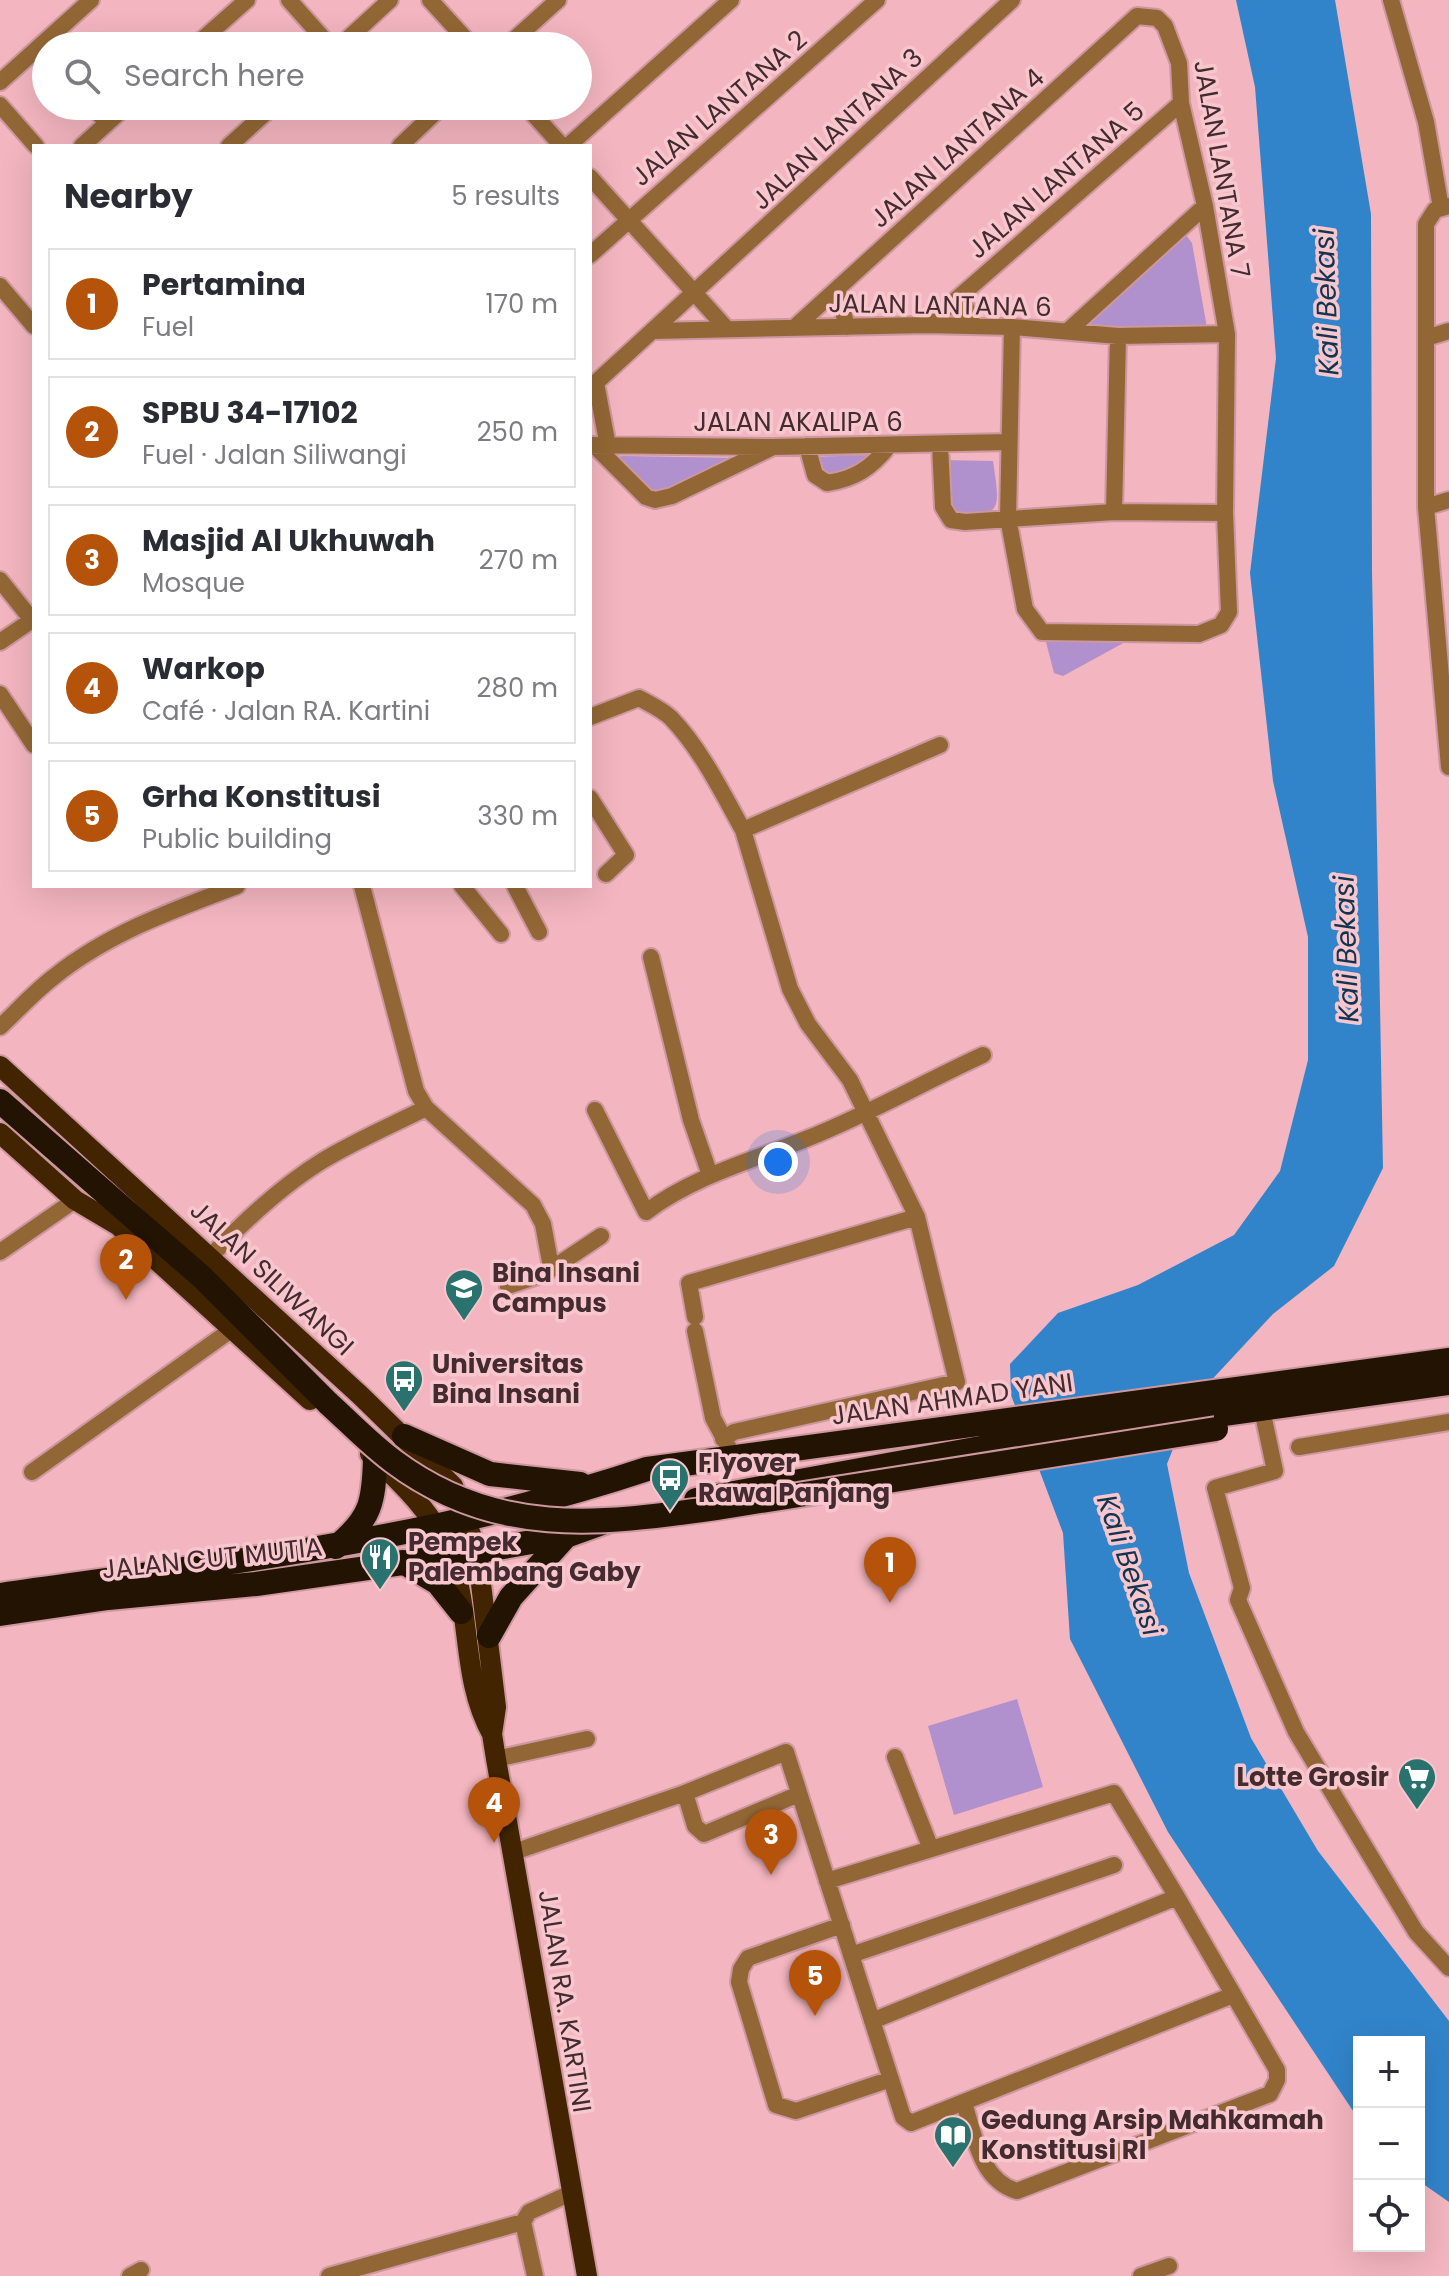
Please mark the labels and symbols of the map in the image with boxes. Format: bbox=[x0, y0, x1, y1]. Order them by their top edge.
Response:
street label: JALAN LANTANA 2 bbox=[624, 22, 814, 194]
street label: JALAN LANTANA 3 bbox=[744, 40, 930, 218]
street label: JALAN LANTANA 7 bbox=[1185, 57, 1259, 281]
street label: JALAN LANTANA 4 bbox=[862, 60, 1052, 236]
street label: JALAN LANTANA 5 bbox=[960, 93, 1152, 267]
water label: Kali Bekasi bbox=[1304, 227, 1349, 376]
street label: JALAN LANTANA 6 bbox=[828, 285, 1052, 325]
street label: JALAN AKALIPA 6 bbox=[693, 404, 903, 440]
water label: Kali Bekasi bbox=[1324, 874, 1369, 1023]
your location bbox=[758, 1142, 798, 1182]
street label: JALAN SILIWANGI bbox=[182, 1192, 362, 1364]
pin: 2 bbox=[100, 1234, 152, 1300]
place label: Bina Insani Campus bbox=[492, 1255, 640, 1321]
school or university icon: Bina Insani Campus bbox=[443, 1267, 485, 1322]
place label: Universitas Bina Insani bbox=[432, 1346, 584, 1412]
bus stop icon: Universitas Bina Insani bbox=[383, 1358, 425, 1413]
street label: JALAN AHMAD YANI bbox=[829, 1364, 1075, 1434]
place label: Flyover Rawa Panjang bbox=[698, 1445, 890, 1511]
bus stop icon: Flyover Rawa Panjang bbox=[649, 1457, 691, 1512]
water label: Kali Bekasi bbox=[1087, 1489, 1172, 1642]
place label: Pempek Palembang Gaby bbox=[408, 1524, 641, 1590]
street label: JALAN CUT MUTIA bbox=[100, 1529, 324, 1587]
restaurant icon: Pempek Palembang Gaby bbox=[359, 1536, 401, 1591]
pin: 1 bbox=[864, 1537, 916, 1603]
supermarket icon: Lotte Grosir bbox=[1396, 1756, 1438, 1811]
place label: Lotte Grosir bbox=[1237, 1759, 1389, 1795]
pin: 4 bbox=[468, 1777, 520, 1843]
pin: 3 bbox=[745, 1809, 797, 1875]
street label: JALAN RA. KARTINI bbox=[530, 1887, 600, 2115]
pin: 5 bbox=[789, 1950, 841, 2016]
place label: Gedung Arsip Mahkamah Konstitusi RI bbox=[981, 2102, 1324, 2168]
library icon: Gedung Arsip Mahkamah Konstitusi RI bbox=[932, 2114, 974, 2169]

